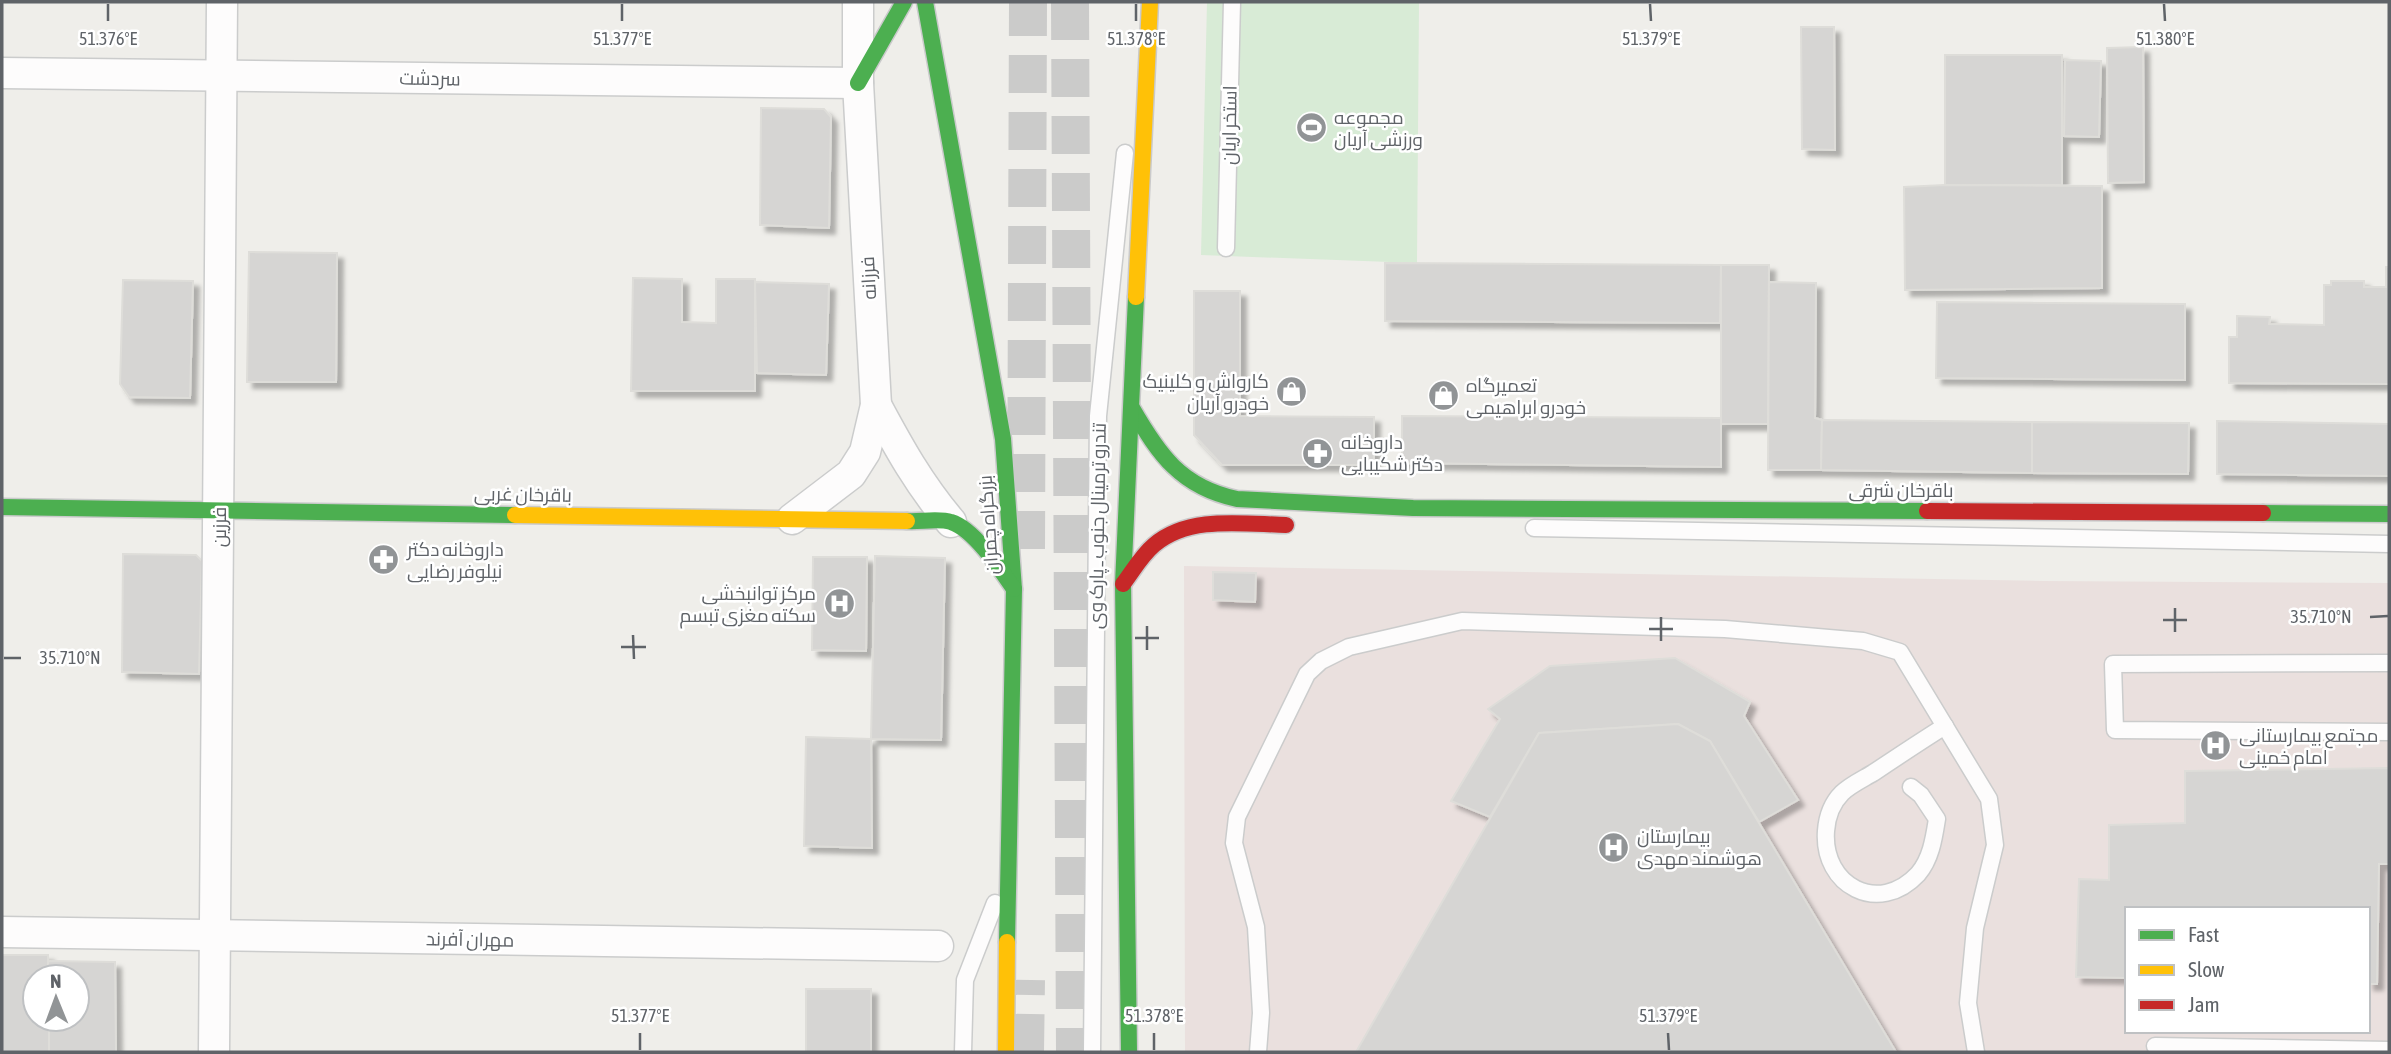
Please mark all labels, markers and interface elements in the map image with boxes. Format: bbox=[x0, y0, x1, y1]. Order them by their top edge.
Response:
text: 51.376°E bbox=[79, 28, 137, 49]
text: 51.377°E bbox=[593, 28, 651, 49]
text: 51.378°E bbox=[1107, 28, 1165, 49]
text: 51.379°E bbox=[1622, 28, 1680, 49]
text: 51.380°E bbox=[2136, 28, 2194, 49]
street label: سردشت bbox=[399, 66, 461, 91]
street label: استخر اریان bbox=[1217, 85, 1242, 165]
place label: مجموعه ورزشی آریان bbox=[1334, 106, 1423, 151]
sports icon: مجموعه ورزشی آریان bbox=[1294, 111, 1328, 145]
street label: فرزانه bbox=[856, 256, 881, 300]
place label: کارواش و کلینیک خودرو آریان bbox=[1142, 370, 1269, 415]
place label: تعمیرگاه خودرو ابراهیمی bbox=[1466, 374, 1586, 419]
shop icon: کارواش و کلینیک خودرو آریان bbox=[1275, 375, 1309, 409]
shop icon: تعمیرگاه خودرو ابراهیمی bbox=[1426, 379, 1460, 413]
street label: تندرو ترمینال جنوب ـ پارک وی bbox=[1084, 423, 1112, 629]
place label: داروخانه دکتر شکیبایی bbox=[1341, 431, 1443, 476]
pharmacy icon: داروخانه دکتر شکیبایی bbox=[1301, 436, 1335, 470]
street label: بزرگراه چمران bbox=[974, 474, 1004, 576]
street label: باقرخان شرقی bbox=[1849, 479, 1953, 502]
street label: باقرخان غربی bbox=[474, 482, 572, 507]
street label: فرزین bbox=[208, 507, 231, 547]
place label: داروخانه دکتر نیلوفر رضایی bbox=[406, 538, 504, 583]
pharmacy icon: داروخانه دکتر نیلوفر رضایی bbox=[367, 543, 401, 577]
place label: مرکز توانبخشی سکته مغزی تبسم bbox=[679, 582, 816, 629]
hospital icon: مرکز توانبخشی سکته مغزی تبسم bbox=[822, 587, 856, 621]
text: 35.710°N bbox=[2290, 606, 2352, 627]
text: 35.710°N bbox=[39, 647, 101, 668]
place label: مجتمع بیمارستانی امام خمینی bbox=[2239, 724, 2379, 771]
hospital icon: مجتمع بیمارستانی امام خمینی bbox=[2199, 729, 2233, 763]
place label: بیمارستان هوشمند مهدی bbox=[1637, 825, 1762, 870]
hospital icon: بیمارستان هوشمند مهدی bbox=[1597, 830, 1631, 864]
legend bbox=[2125, 907, 2370, 1033]
text: Fast bbox=[2188, 922, 2219, 946]
street label: مهران آفرند bbox=[426, 927, 514, 952]
text: Slow bbox=[2188, 957, 2225, 981]
north arrow bbox=[21, 963, 91, 1033]
text: N bbox=[50, 970, 62, 992]
text: Jam bbox=[2188, 992, 2220, 1016]
text: 51.377°E bbox=[611, 1005, 669, 1026]
text: 51.378°E bbox=[1125, 1005, 1183, 1026]
text: 51.379°E bbox=[1639, 1005, 1697, 1026]

